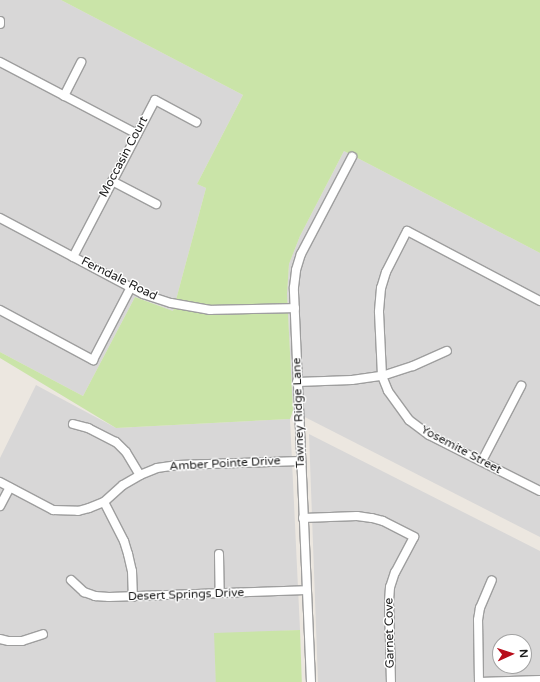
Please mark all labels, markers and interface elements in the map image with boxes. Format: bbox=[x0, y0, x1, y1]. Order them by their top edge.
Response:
street label: Moccasin Court bbox=[97, 114, 151, 200]
street label: Ferndale Road bbox=[79, 254, 159, 304]
street label: Tawney Ridge Lane bbox=[290, 358, 308, 468]
street label: Yosemite Street bbox=[418, 423, 504, 477]
street label: Amber Pointe Drive bbox=[169, 454, 281, 474]
street label: Desert Springs Drive bbox=[128, 586, 244, 604]
street label: Garnet Cove bbox=[382, 598, 398, 668]
north arrow bbox=[492, 634, 532, 674]
text: N bbox=[517, 649, 530, 658]

